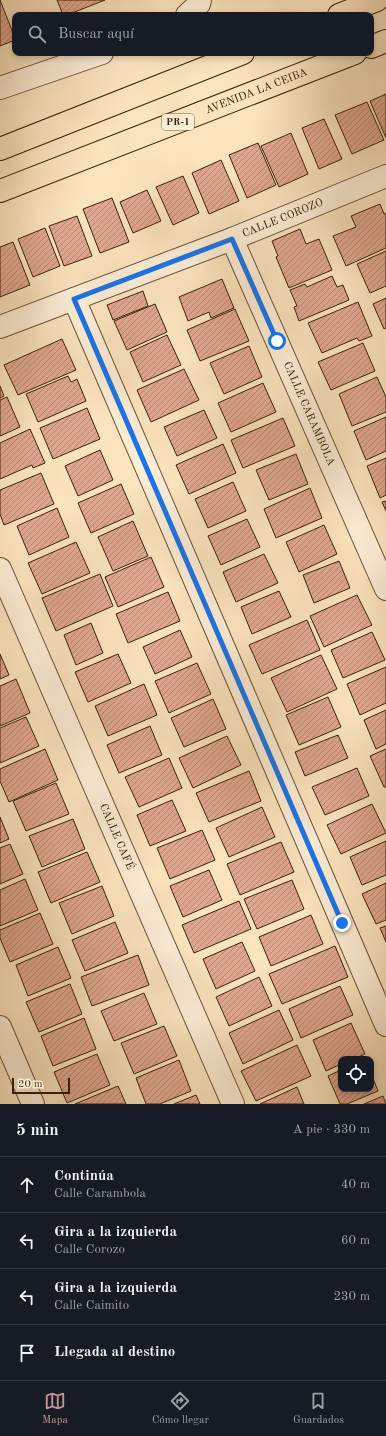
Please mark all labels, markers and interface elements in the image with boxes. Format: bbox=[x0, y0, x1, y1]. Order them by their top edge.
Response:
search box bbox=[12, 12, 374, 56]
icon: search bbox=[26, 23, 48, 45]
text: Buscar aquí bbox=[58, 27, 134, 42]
street label: AVENIDA LA CEIBA bbox=[204, 66, 310, 116]
road number: PR-1 bbox=[162, 114, 194, 130]
street label: CALLE COROZO bbox=[241, 197, 325, 240]
route start bbox=[268, 332, 286, 350]
street label: CALLE CARAMBOLA bbox=[281, 360, 337, 468]
street label: CALLE CAFÉ bbox=[97, 802, 138, 871]
route end bbox=[333, 914, 351, 932]
map controls bbox=[338, 1056, 374, 1092]
button: locate bbox=[338, 1056, 374, 1092]
scale bar bbox=[12, 1076, 70, 1095]
text: 20 m bbox=[18, 1079, 43, 1090]
text: 5 min bbox=[16, 1122, 59, 1139]
text: A pie · 330 m bbox=[293, 1123, 370, 1136]
text: Continúa bbox=[54, 1169, 114, 1184]
icon: ahead bbox=[16, 1174, 38, 1196]
text: 40 m bbox=[341, 1178, 370, 1191]
text: Calle Carambola bbox=[54, 1187, 146, 1200]
text: Gira a la izquierda bbox=[54, 1225, 177, 1240]
icon: left bbox=[16, 1230, 38, 1252]
text: 60 m bbox=[341, 1234, 370, 1247]
text: Calle Corozo bbox=[54, 1243, 125, 1256]
text: Gira a la izquierda bbox=[54, 1281, 177, 1296]
icon: left bbox=[16, 1286, 38, 1308]
text: 230 m bbox=[333, 1290, 370, 1303]
text: Calle Caimito bbox=[54, 1299, 129, 1312]
icon: arrive bbox=[16, 1342, 38, 1364]
text: Llegada al destino bbox=[54, 1345, 175, 1360]
tab: Mapa bbox=[42, 1390, 68, 1428]
tab: Cómo llegar bbox=[152, 1390, 209, 1428]
tab: Guardados bbox=[293, 1390, 344, 1428]

